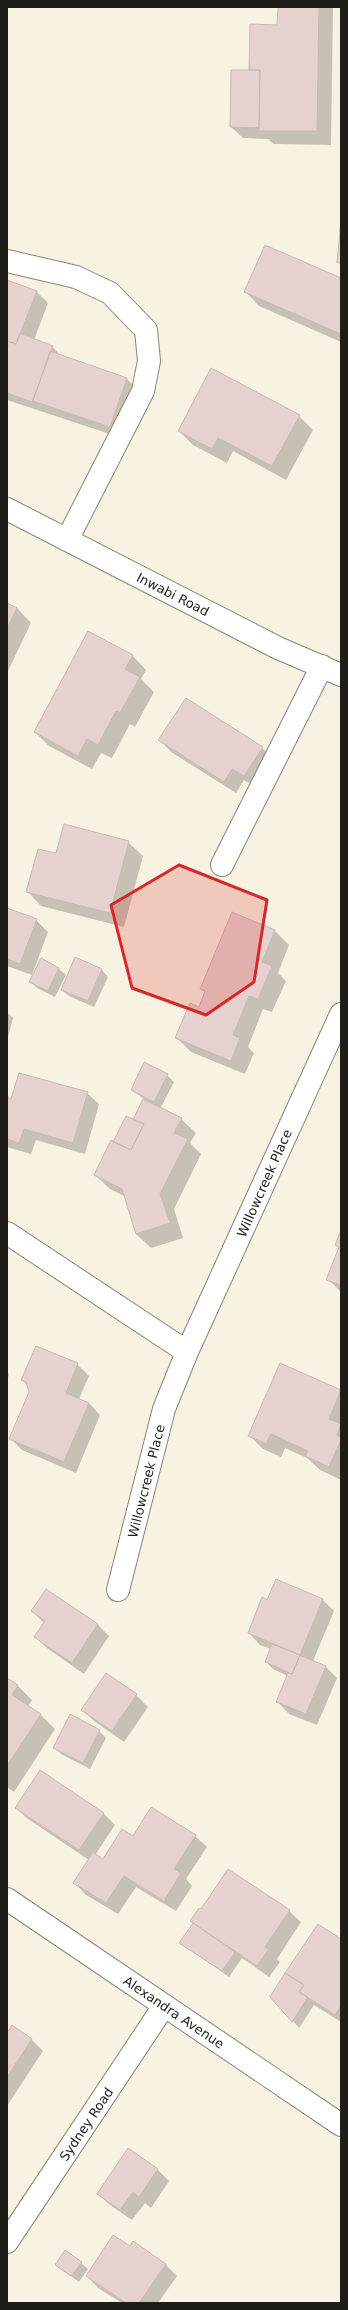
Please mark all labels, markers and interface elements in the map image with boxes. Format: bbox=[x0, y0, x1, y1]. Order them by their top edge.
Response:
street label: Inwabi Road bbox=[134, 570, 212, 619]
street label: Willowcreek Place bbox=[234, 1127, 295, 1239]
street label: Willowcreek Place bbox=[125, 1423, 168, 1539]
street label: Alexandra Avenue bbox=[121, 1973, 227, 2052]
street label: Sydney Road bbox=[56, 2085, 116, 2164]

